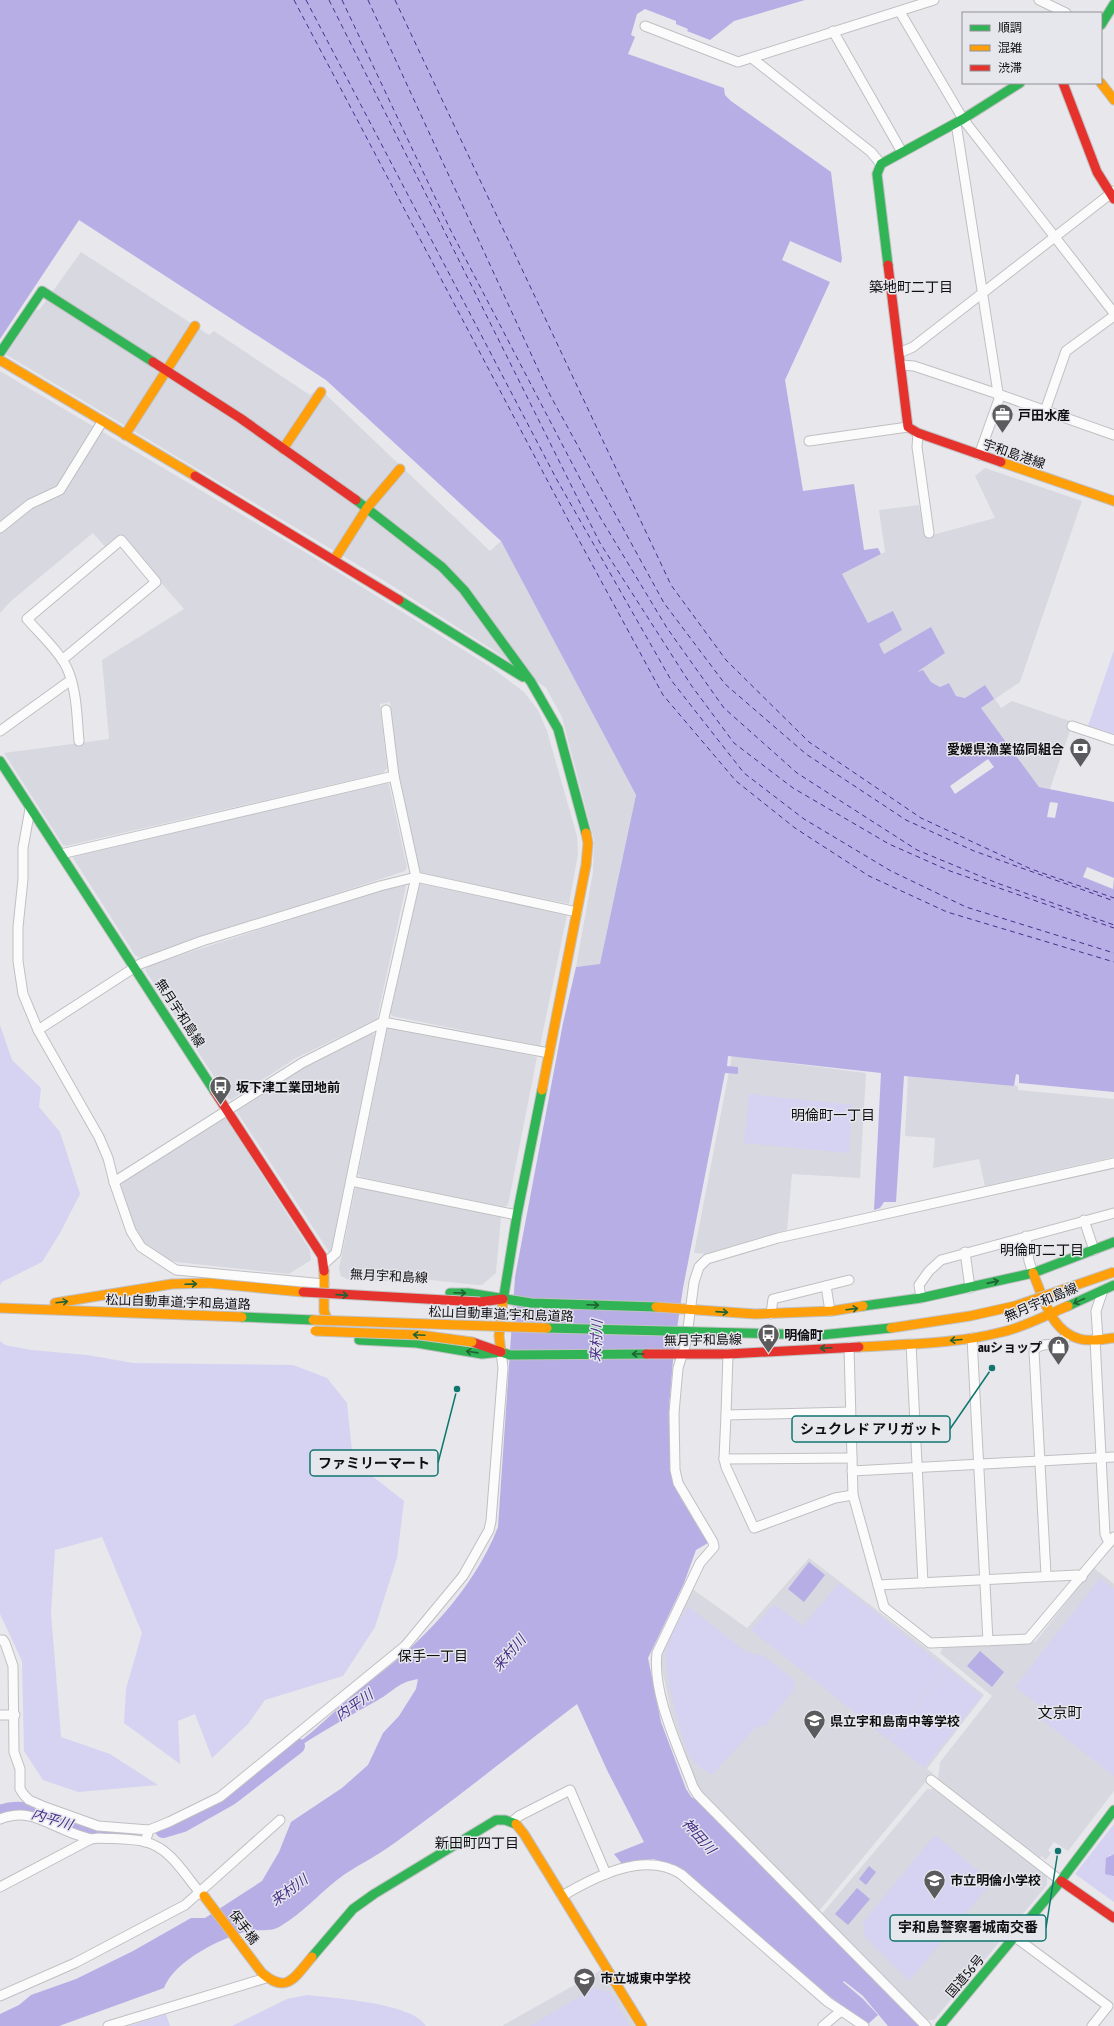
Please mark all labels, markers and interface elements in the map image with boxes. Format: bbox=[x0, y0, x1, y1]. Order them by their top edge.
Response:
legend bbox=[962, 12, 1102, 84]
text: 順調 bbox=[998, 21, 1022, 35]
text: 混雑 bbox=[998, 41, 1022, 55]
text: 渋滞 bbox=[998, 61, 1022, 75]
district label: 築地町二丁目 bbox=[869, 279, 953, 295]
office icon: 戸田水産 bbox=[989, 402, 1015, 435]
place label: 戸田水産 bbox=[1018, 408, 1070, 423]
street label: 宇和島港線 bbox=[981, 436, 1047, 472]
bank icon: 愛媛県漁業協同組合 bbox=[1067, 736, 1093, 769]
place label: 愛媛県漁業協同組合 bbox=[947, 742, 1064, 757]
street label: 無月宇和島線 bbox=[152, 976, 208, 1050]
bus stop icon: 坂下津工業団地前 bbox=[208, 1074, 234, 1107]
place label: 坂下津工業団地前 bbox=[236, 1080, 340, 1095]
district label: 明倫町一丁目 bbox=[791, 1107, 875, 1123]
district label: 明倫町二丁目 bbox=[1000, 1242, 1084, 1258]
street label: 無月宇和島線 bbox=[350, 1266, 428, 1286]
one-way arrow bbox=[987, 1278, 1000, 1285]
one-way arrow bbox=[184, 1280, 197, 1287]
street label: 無月宇和島線 bbox=[1002, 1280, 1080, 1324]
one-way arrow bbox=[453, 1289, 466, 1297]
one-way arrow bbox=[335, 1291, 348, 1298]
street label: 松山自動車道;宇和島道路 bbox=[105, 1292, 251, 1312]
one-way arrow bbox=[55, 1298, 68, 1306]
one-way arrow bbox=[1073, 1298, 1085, 1305]
one-way arrow bbox=[586, 1301, 599, 1309]
street label: 松山自動車道;宇和島道路 bbox=[428, 1304, 574, 1324]
one-way arrow bbox=[845, 1305, 858, 1313]
one-way arrow bbox=[715, 1309, 728, 1316]
water label: 来村川 bbox=[587, 1318, 605, 1362]
bus stop icon: 明倫町 bbox=[755, 1322, 781, 1355]
place label: 明倫町 bbox=[784, 1328, 823, 1343]
one-way arrow bbox=[413, 1332, 426, 1339]
street label: 無月宇和島線 bbox=[664, 1332, 742, 1348]
shop icon: auショップ bbox=[1045, 1334, 1071, 1367]
one-way arrow bbox=[949, 1336, 962, 1344]
place label: auショップ bbox=[978, 1340, 1042, 1355]
one-way arrow bbox=[820, 1345, 833, 1352]
one-way arrow bbox=[466, 1348, 479, 1356]
one-way arrow bbox=[632, 1350, 645, 1358]
callout: シュクレド アリガット bbox=[792, 1416, 950, 1442]
text: シュクレド アリガット bbox=[800, 1421, 942, 1437]
callout: ファミリーマート bbox=[310, 1450, 438, 1476]
text: ファミリーマート bbox=[318, 1455, 430, 1471]
water label: 来村川 bbox=[489, 1630, 530, 1674]
district label: 保手一丁目 bbox=[398, 1648, 468, 1664]
water label: 内平川 bbox=[332, 1685, 377, 1724]
district label: 文京町 bbox=[1037, 1704, 1083, 1721]
school or university icon: 県立宇和島南中等学校 bbox=[802, 1708, 828, 1741]
place label: 県立宇和島南中等学校 bbox=[830, 1714, 960, 1729]
water label: 内平川 bbox=[30, 1805, 76, 1833]
water label: 神田川 bbox=[679, 1815, 720, 1858]
district label: 新田町四丁目 bbox=[435, 1835, 519, 1851]
school or university icon: 市立明倫小学校 bbox=[921, 1867, 947, 1900]
water label: 来村川 bbox=[267, 1870, 312, 1909]
place label: 市立明倫小学校 bbox=[950, 1873, 1041, 1888]
street label: 保手橋 bbox=[226, 1907, 262, 1947]
callout: 宇和島警察署城南交番 bbox=[890, 1915, 1046, 1941]
text: 宇和島警察署城南交番 bbox=[898, 1919, 1038, 1935]
street label: 国道56号 bbox=[943, 1952, 987, 2000]
school or university icon: 市立城東中学校 bbox=[571, 1965, 597, 1998]
place label: 市立城東中学校 bbox=[600, 1971, 691, 1986]

